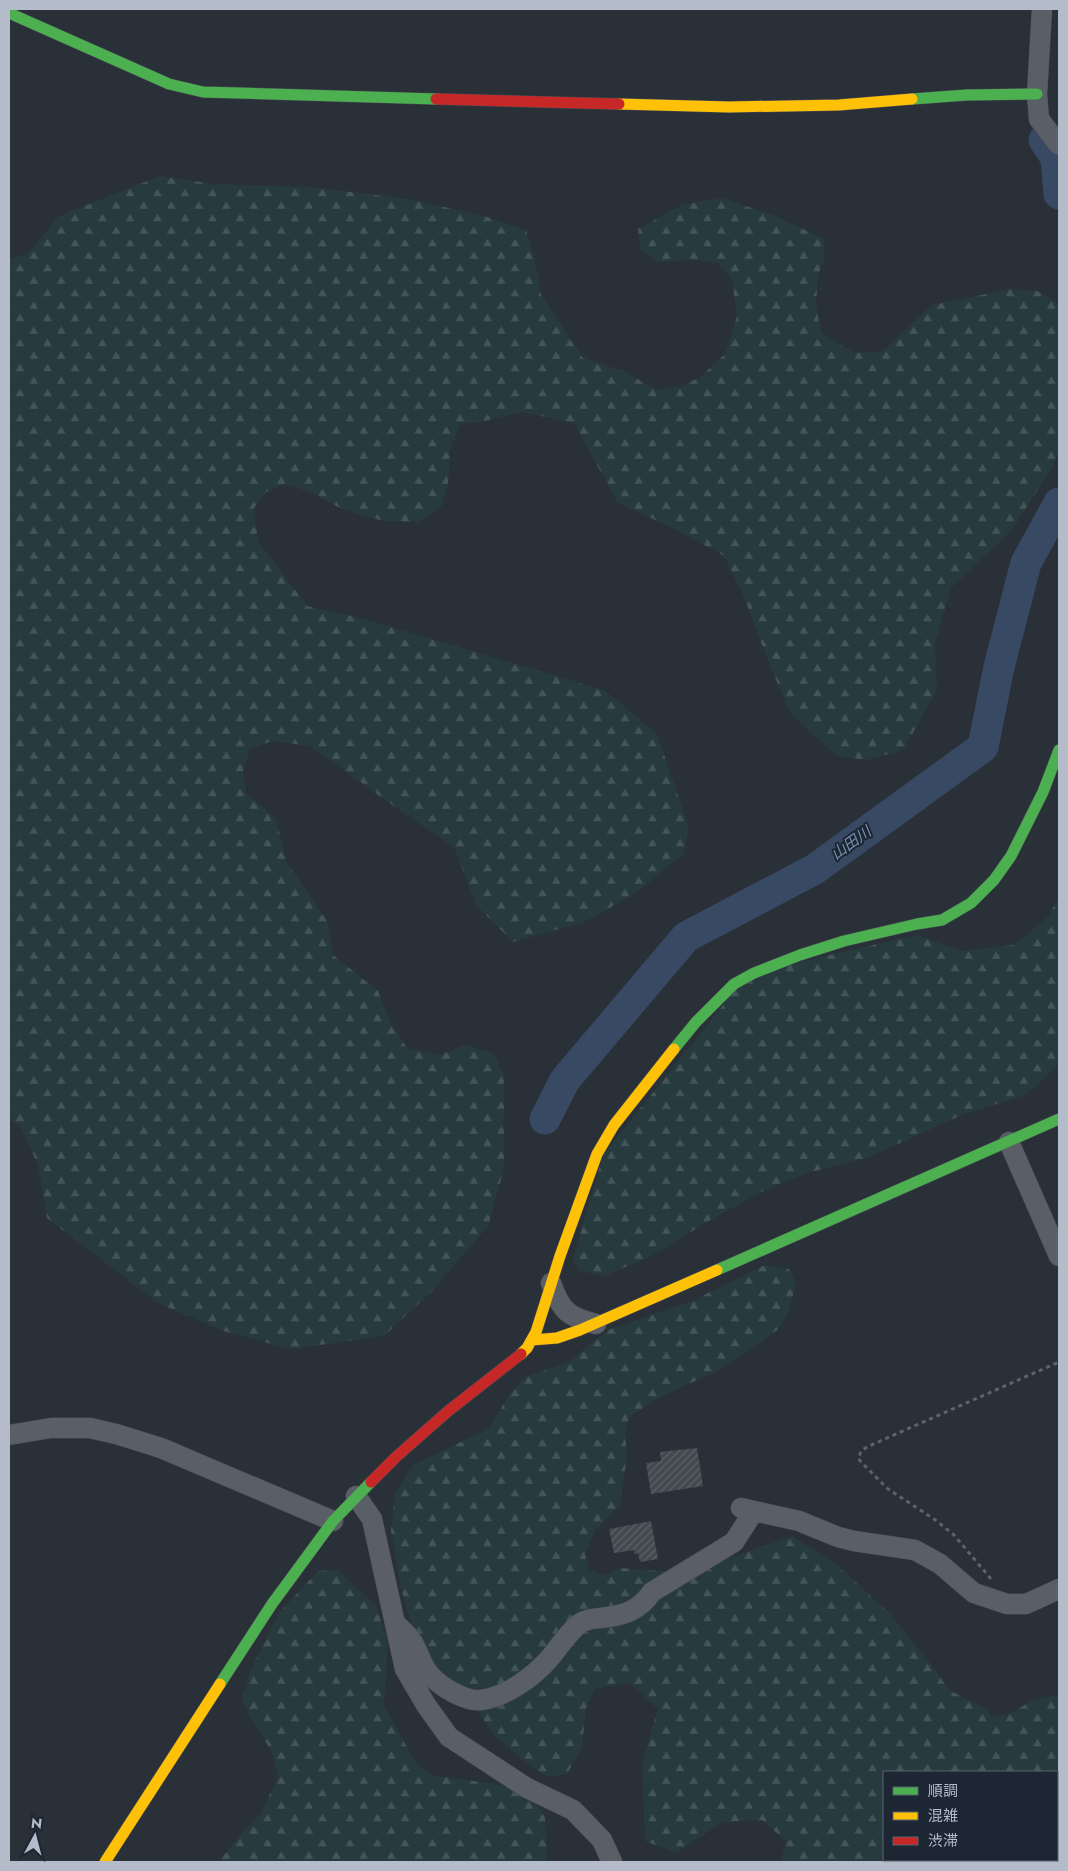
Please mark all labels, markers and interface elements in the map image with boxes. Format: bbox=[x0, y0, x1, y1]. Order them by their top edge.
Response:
water label: 山田川 bbox=[826, 820, 877, 865]
legend bbox=[883, 1771, 1058, 1861]
text: 順調 bbox=[928, 1780, 958, 1802]
text: 混雑 bbox=[928, 1805, 958, 1827]
north arrow bbox=[10, 1811, 60, 1861]
text: N bbox=[30, 1812, 43, 1834]
text: 渋滞 bbox=[928, 1830, 958, 1852]

